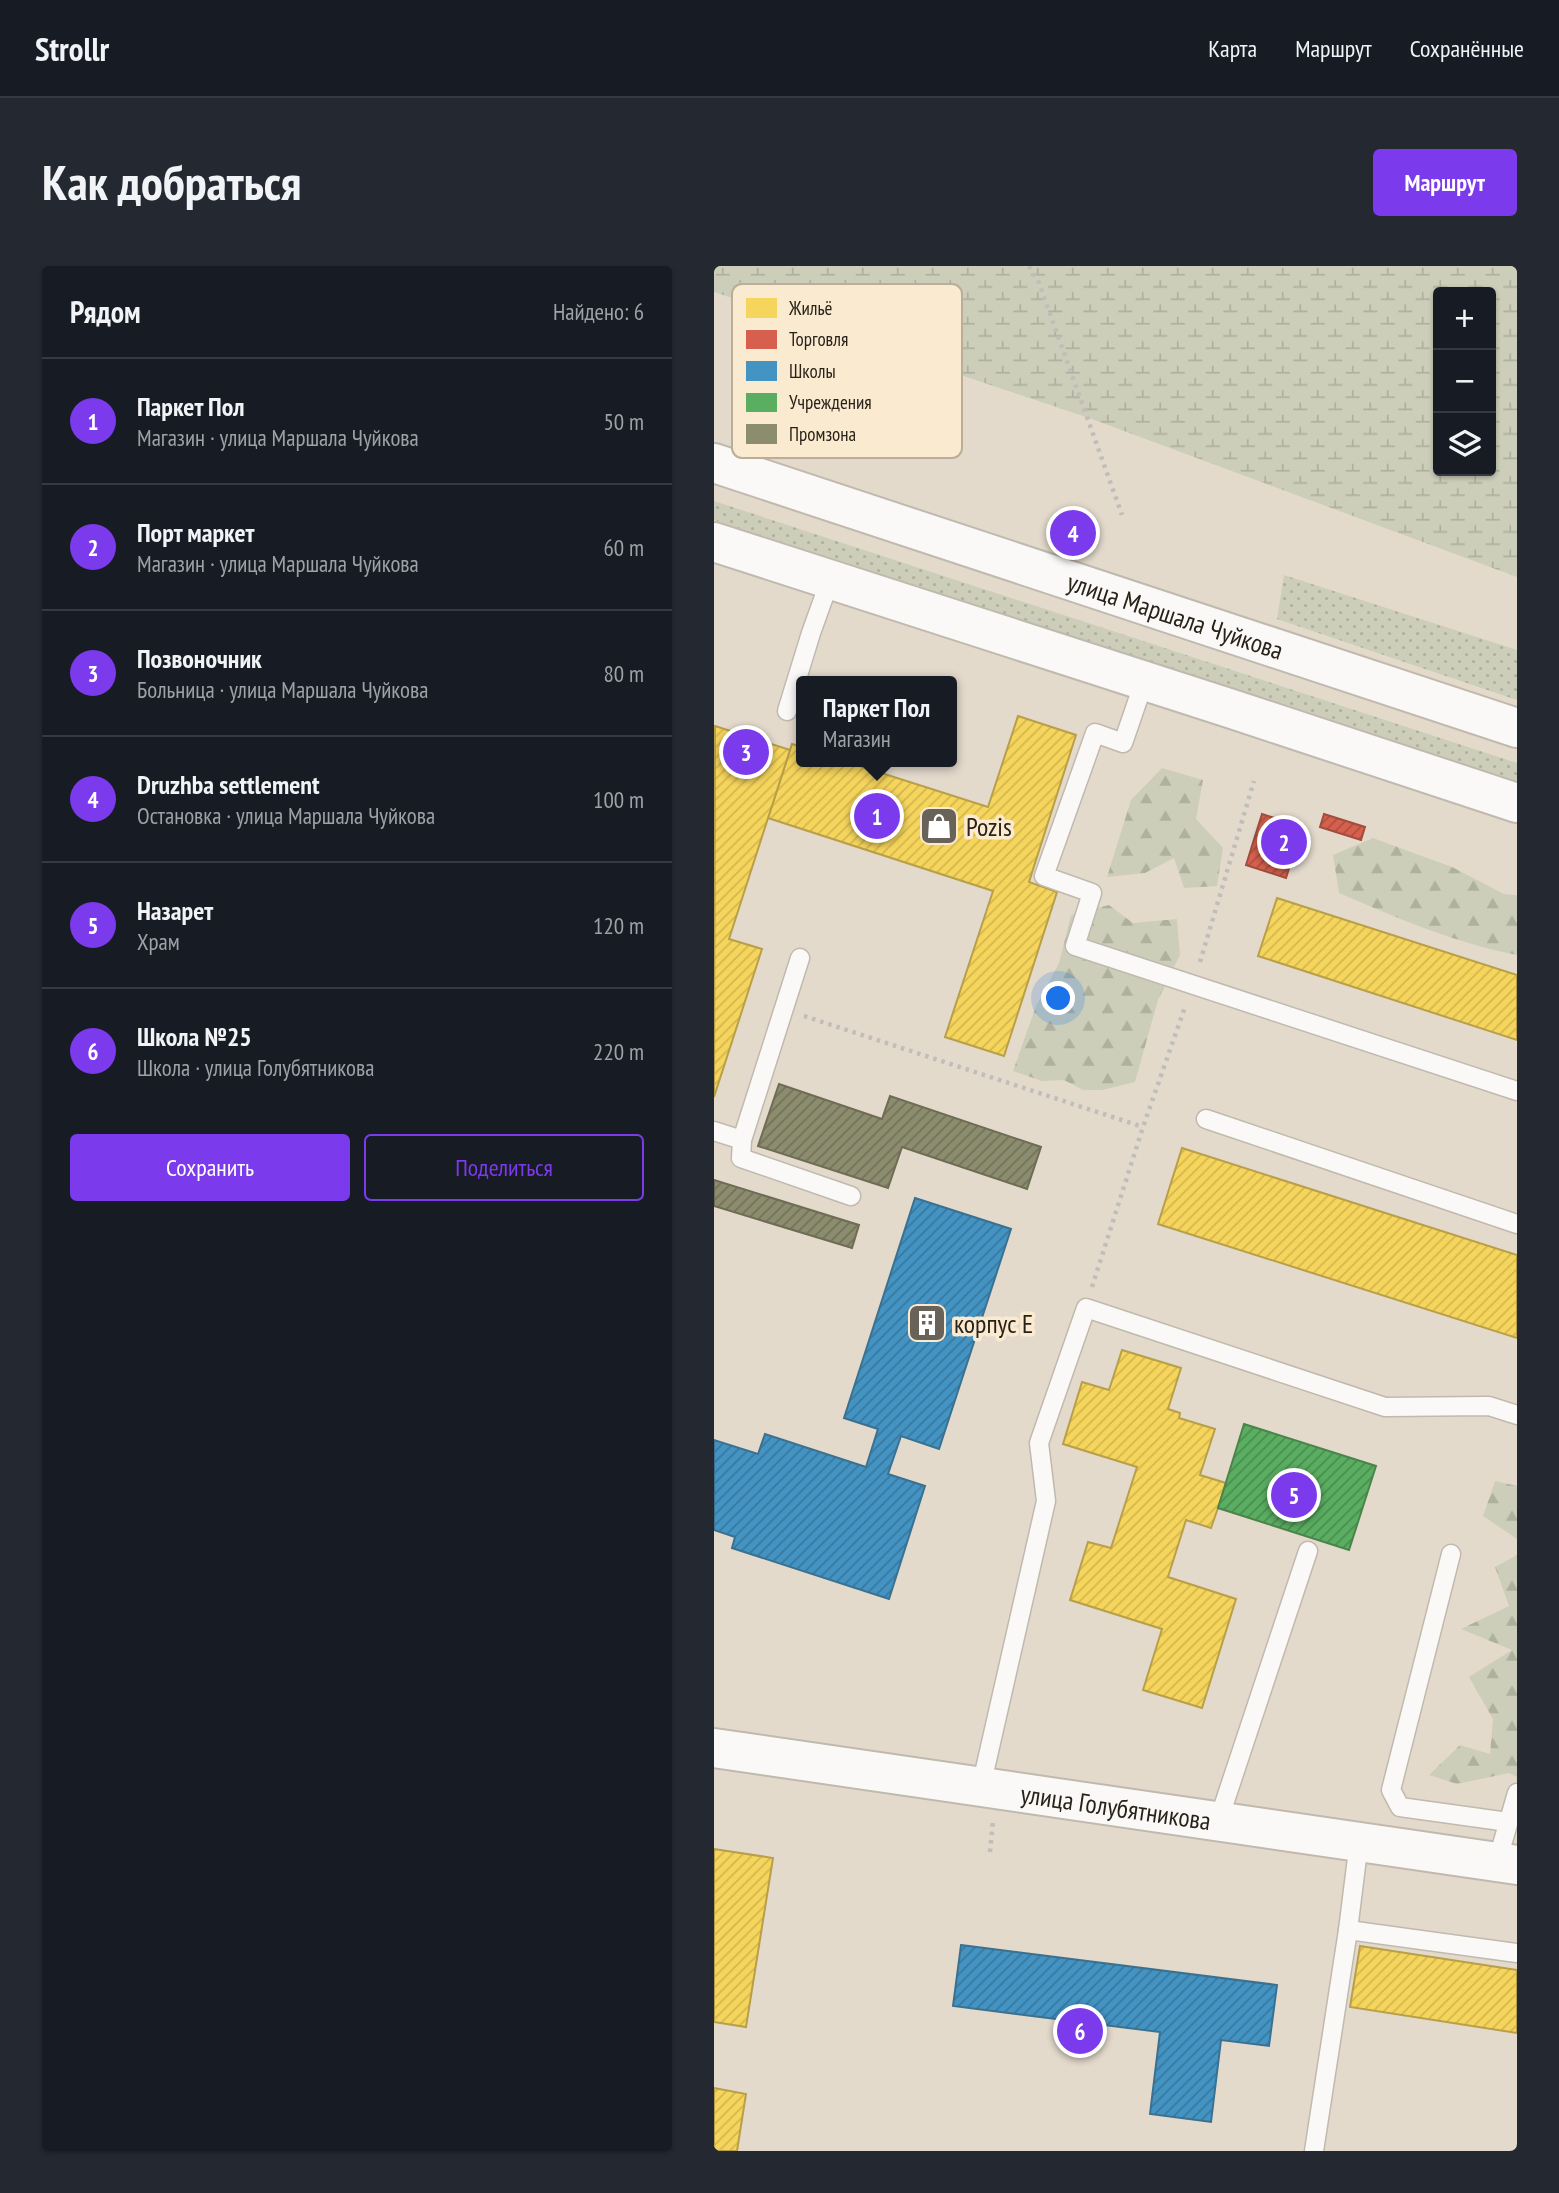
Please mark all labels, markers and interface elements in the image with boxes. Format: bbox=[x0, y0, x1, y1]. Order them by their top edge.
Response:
text: Strollr bbox=[35, 27, 109, 70]
text: Карта bbox=[1208, 33, 1257, 64]
text: Маршрут bbox=[1295, 33, 1372, 64]
text: Сохранённые bbox=[1410, 33, 1524, 64]
button: Маршрут bbox=[1373, 149, 1517, 216]
text: Как добраться bbox=[42, 150, 301, 214]
legend bbox=[732, 284, 962, 458]
map controls bbox=[1433, 287, 1496, 476]
button: + bbox=[1433, 287, 1496, 350]
text: Рядом bbox=[70, 292, 141, 331]
text: Жильё bbox=[788, 296, 833, 320]
text: Найдено: 6 bbox=[553, 297, 644, 326]
text: Торговля bbox=[789, 327, 848, 351]
button: − bbox=[1433, 350, 1496, 413]
text: Школы bbox=[789, 359, 836, 383]
text: Паркет Пол bbox=[137, 390, 244, 423]
text: Учреждения bbox=[789, 390, 872, 414]
text: 1 bbox=[88, 407, 99, 436]
text: 50 m bbox=[603, 407, 644, 436]
button: layers bbox=[1433, 413, 1496, 476]
text: Промзона bbox=[789, 422, 856, 446]
text: Магазин · улица Маршала Чуйкова bbox=[137, 423, 419, 452]
pin: 4 bbox=[1050, 507, 1096, 559]
text: Порт маркет bbox=[137, 516, 255, 549]
text: 2 bbox=[88, 533, 99, 562]
text: 60 m bbox=[603, 533, 644, 562]
text: Магазин · улица Маршала Чуйкова bbox=[137, 549, 419, 578]
street label: улица Маршала Чуйкова bbox=[1063, 564, 1288, 666]
text: Позвоночник bbox=[137, 642, 262, 675]
text: 3 bbox=[88, 659, 99, 688]
text: 80 m bbox=[603, 659, 644, 688]
text: Больница · улица Маршала Чуйкова bbox=[137, 675, 428, 704]
popup bbox=[796, 676, 957, 767]
text: Паркет Пол bbox=[823, 691, 930, 724]
text: Магазин bbox=[823, 724, 891, 753]
pin: 3 bbox=[723, 726, 769, 778]
text: Druzhba settlement bbox=[137, 768, 320, 801]
text: 4 bbox=[88, 785, 99, 814]
text: 100 m bbox=[593, 785, 644, 814]
pin: 1 bbox=[854, 790, 900, 842]
text: Остановка · улица Маршала Чуйкова bbox=[137, 801, 435, 830]
shop icon: Pozis bbox=[918, 805, 960, 847]
place label: Pozis bbox=[966, 810, 1012, 843]
pin: 2 bbox=[1261, 816, 1307, 868]
text: Назарет bbox=[137, 894, 213, 927]
text: 5 bbox=[88, 911, 99, 940]
text: 120 m bbox=[593, 911, 644, 940]
text: Храм bbox=[137, 927, 180, 956]
your location bbox=[1041, 981, 1075, 1015]
text: Школа №25 bbox=[137, 1020, 252, 1053]
text: 6 bbox=[88, 1037, 99, 1066]
text: 220 m bbox=[593, 1037, 644, 1066]
text: Школа · улица Голубятникова bbox=[137, 1053, 374, 1082]
button: Сохранить bbox=[70, 1134, 350, 1201]
button: Поделиться bbox=[364, 1134, 644, 1201]
building icon: корпус Е bbox=[906, 1302, 948, 1344]
place label: корпус Е bbox=[954, 1307, 1033, 1340]
pin: 5 bbox=[1271, 1469, 1317, 1521]
street label: улица Голубятникова bbox=[1018, 1776, 1213, 1837]
pin: 6 bbox=[1057, 2005, 1103, 2057]

